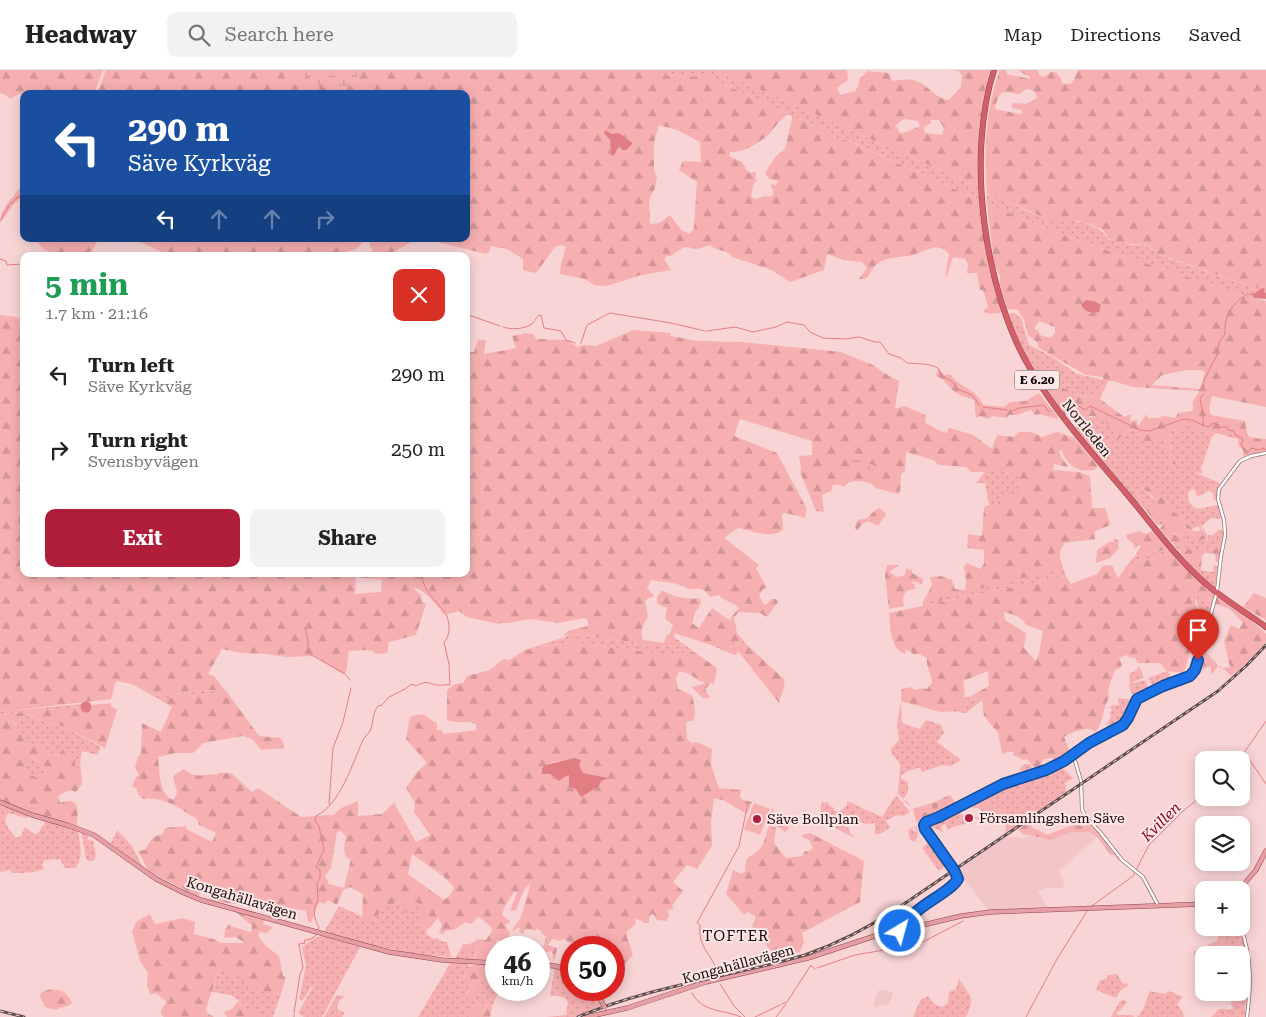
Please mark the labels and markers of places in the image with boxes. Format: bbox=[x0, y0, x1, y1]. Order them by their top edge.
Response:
pin bbox=[1177, 609, 1219, 660]
place label: Församlingshem Säve bbox=[979, 810, 1125, 826]
place label: Säve Bollplan bbox=[767, 811, 859, 827]
marker: Församlingshem Säve bbox=[963, 812, 975, 824]
marker: Säve Bollplan bbox=[751, 813, 763, 825]

